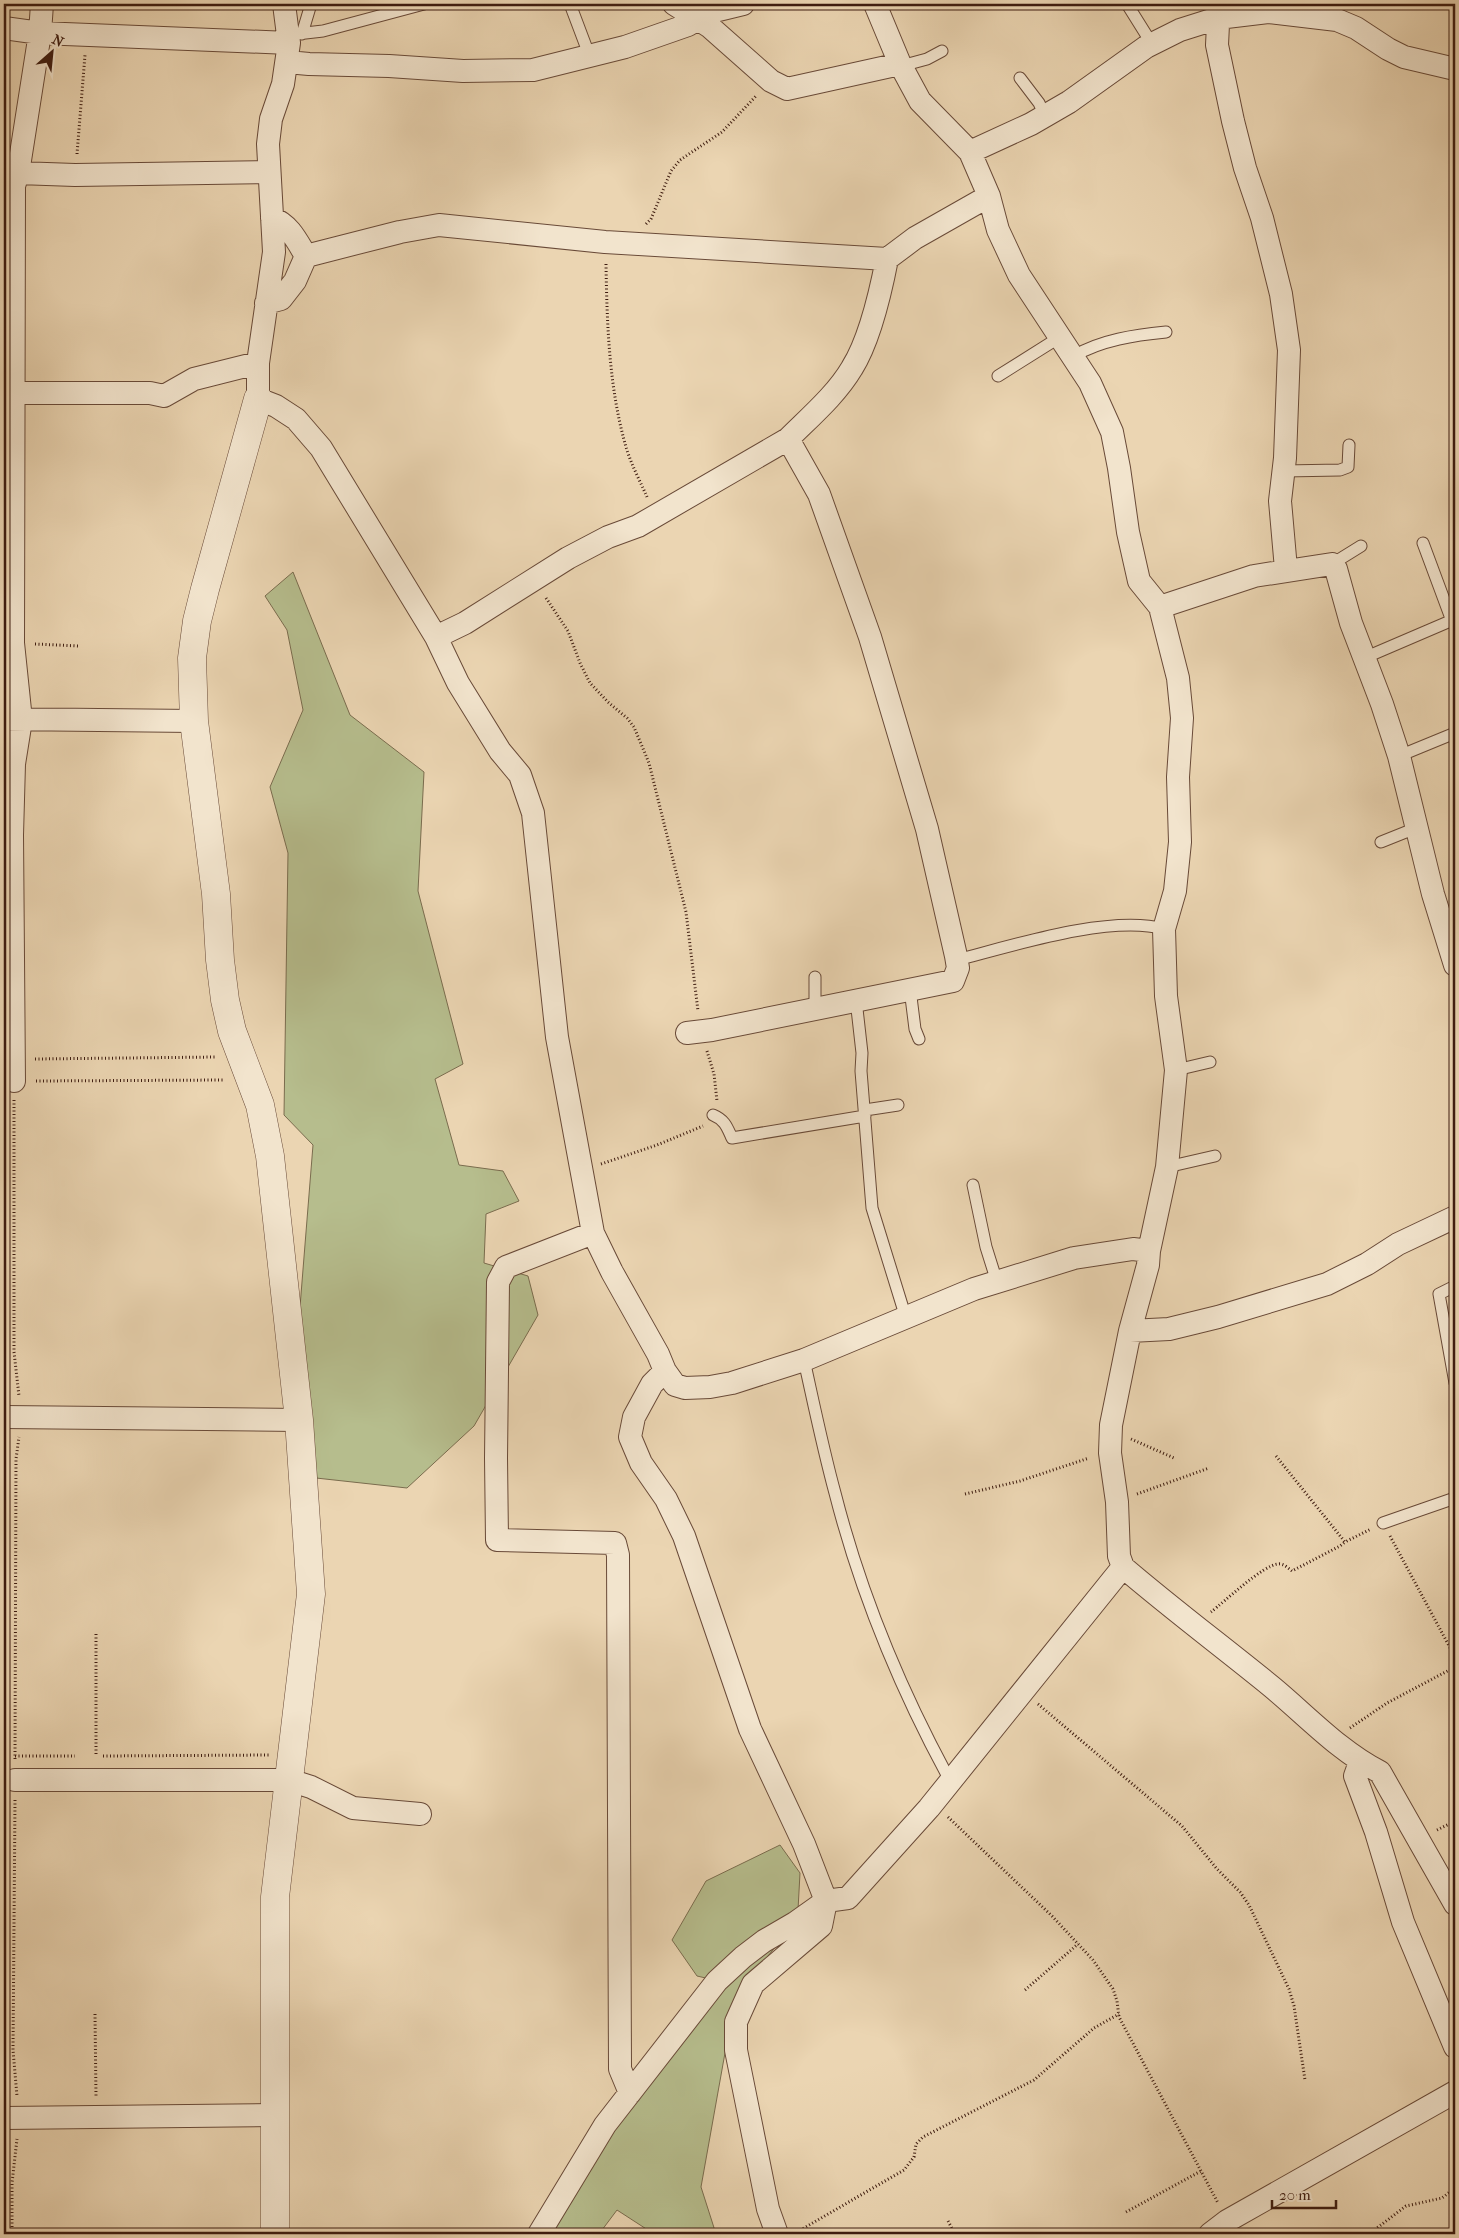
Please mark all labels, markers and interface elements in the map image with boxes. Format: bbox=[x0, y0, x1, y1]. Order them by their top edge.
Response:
north arrow bbox=[28, 28, 78, 78]
text: N bbox=[49, 31, 67, 51]
scale bar bbox=[1272, 2178, 1335, 2210]
text: 20 m bbox=[1279, 2186, 1311, 2204]

